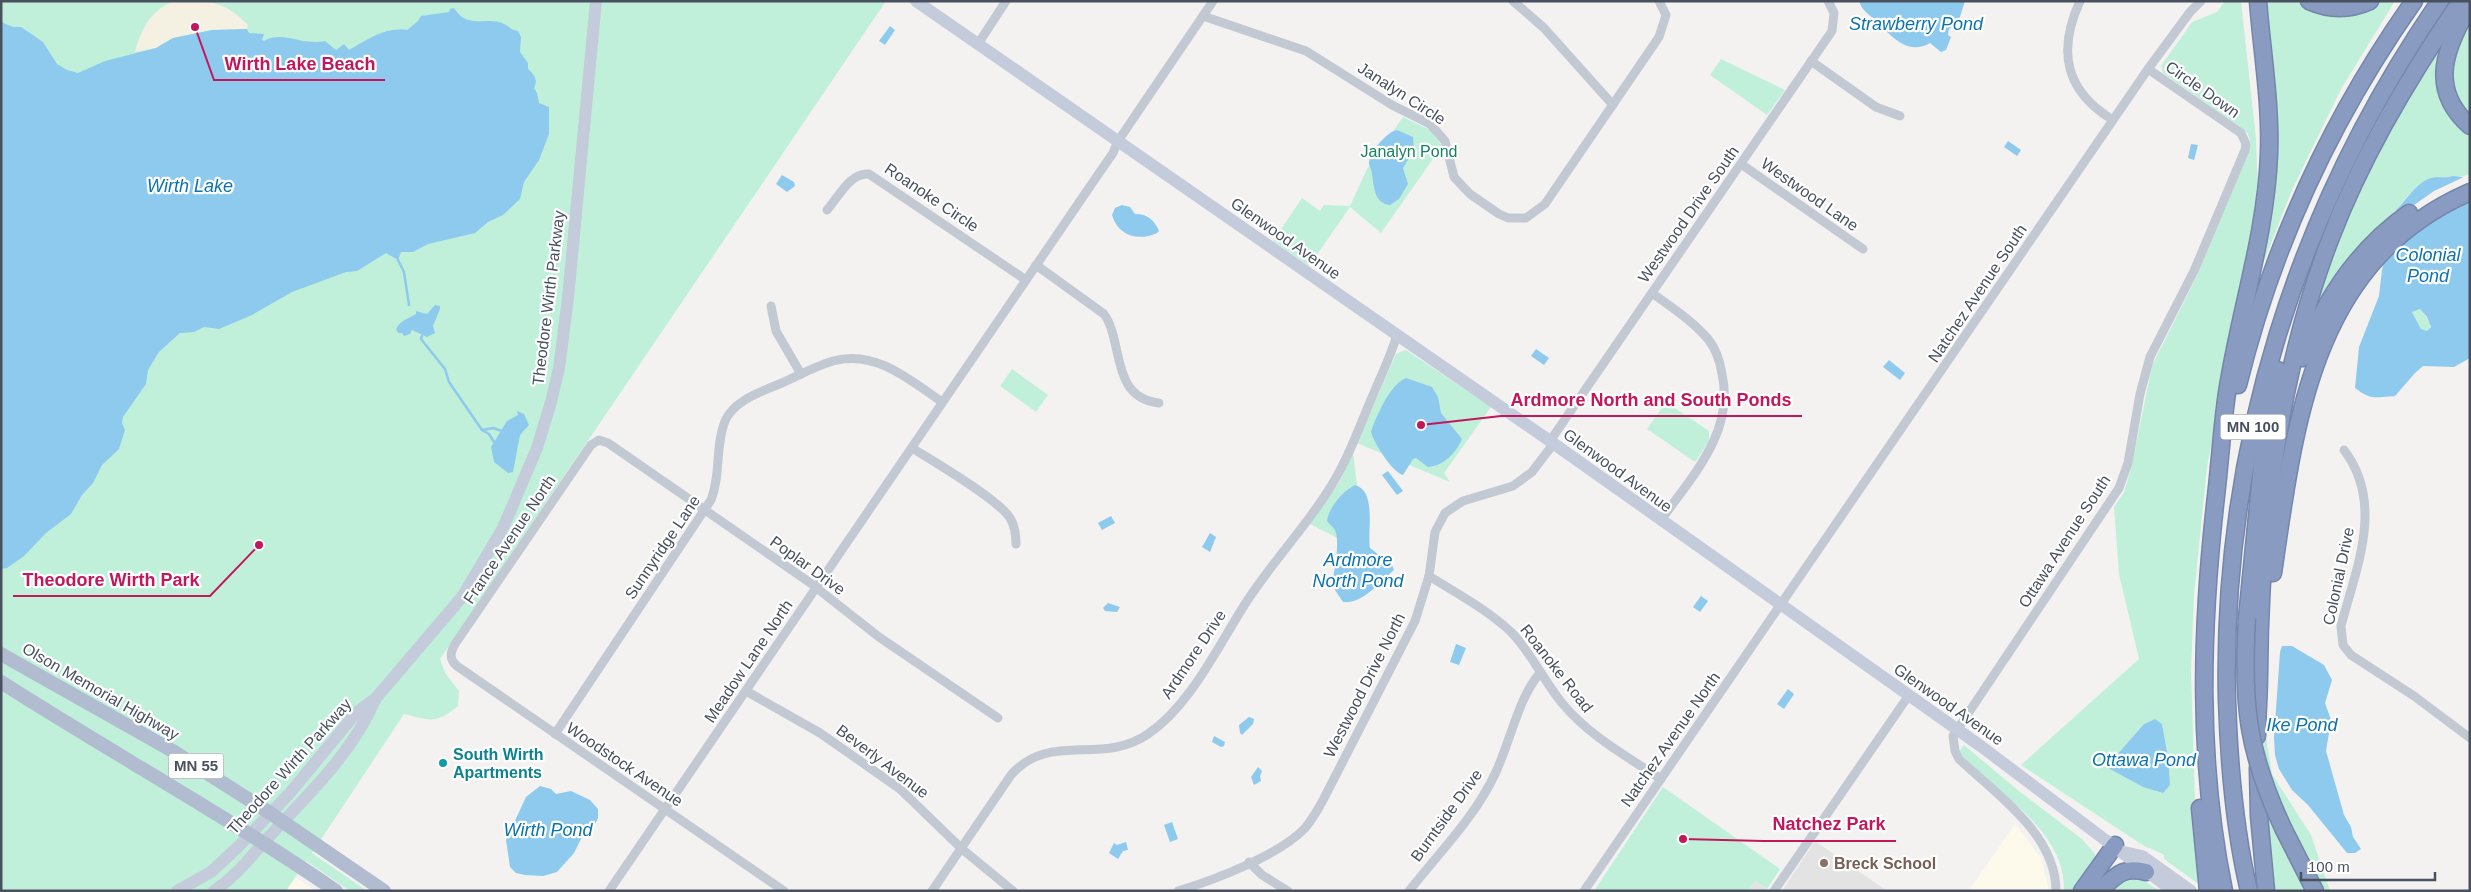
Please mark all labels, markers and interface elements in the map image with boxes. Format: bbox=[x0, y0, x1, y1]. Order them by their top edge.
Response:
water label: Strawberry Pond bbox=[1849, 14, 1984, 34]
callout: Wirth Lake Beach bbox=[214, 47, 385, 80]
text: Wirth Lake Beach bbox=[225, 54, 375, 74]
street label: Circle Down bbox=[2163, 58, 2243, 121]
street label: Janalyn Circle bbox=[1355, 59, 1449, 128]
park label: Janalyn Pond bbox=[1361, 143, 1457, 160]
street label: Westwood Drive South bbox=[1635, 143, 1742, 286]
street label: Westwood Lane bbox=[1758, 155, 1862, 234]
street label: Roanoke Circle bbox=[882, 160, 982, 235]
water label: Wirth Lake bbox=[147, 176, 233, 196]
street label: Glenwood Avenue bbox=[1228, 194, 1344, 283]
street label: Theodore Wirth Parkway bbox=[529, 210, 568, 386]
street label: Natchez Avenue South bbox=[1925, 221, 2030, 365]
water label: Colonial Pond bbox=[2395, 245, 2462, 286]
callout: Ardmore North and South Ponds bbox=[1501, 383, 1802, 416]
text: Ardmore North and South Ponds bbox=[1511, 390, 1792, 410]
road number: MN 100 bbox=[2220, 414, 2286, 440]
street label: Glenwood Avenue bbox=[1560, 425, 1675, 515]
street label: France Avenue North bbox=[460, 472, 559, 607]
street label: Ottawa Avenue South bbox=[2015, 472, 2114, 611]
street label: Sunnyridge Lane bbox=[622, 492, 703, 602]
street label: Colonial Drive bbox=[2320, 526, 2357, 627]
street label: Poplar Drive bbox=[767, 533, 848, 598]
water label: Ardmore North Pond bbox=[1312, 550, 1405, 591]
callout: Theodore Wirth Park bbox=[13, 563, 210, 596]
text: Theodore Wirth Park bbox=[23, 570, 200, 590]
street label: Meadow Lane North bbox=[701, 597, 796, 726]
street label: Ardmore Drive bbox=[1158, 607, 1229, 702]
street label: Westwood Drive North bbox=[1321, 610, 1408, 760]
street label: Roanoke Road bbox=[1517, 621, 1596, 716]
street label: Olson Memorial Highway bbox=[19, 640, 182, 743]
street label: Glenwood Avenue bbox=[1891, 660, 2007, 749]
street label: Natchez Avenue North bbox=[1618, 669, 1723, 810]
street label: Theodore Wirth Parkway bbox=[224, 695, 355, 837]
water label: Ike Pond bbox=[2266, 715, 2339, 735]
street label: Woodstock Avenue bbox=[563, 719, 686, 810]
street label: Beverly Avenue bbox=[833, 721, 932, 802]
place label: South Wirth Apartments bbox=[453, 746, 544, 781]
water label: Ottawa Pond bbox=[2092, 750, 2197, 770]
road number: MN 55 bbox=[168, 754, 224, 778]
marker: South Wirth Apartments bbox=[437, 757, 449, 769]
street label: Burntside Drive bbox=[1407, 766, 1485, 865]
callout: Natchez Park bbox=[1763, 808, 1896, 841]
text: Natchez Park bbox=[1772, 814, 1887, 834]
water label: Wirth Pond bbox=[504, 820, 593, 840]
scale bar bbox=[2301, 850, 2435, 882]
place label: Breck School bbox=[1834, 855, 1936, 872]
marker: Breck School bbox=[1818, 857, 1830, 869]
text: 100 m bbox=[2308, 858, 2350, 875]

